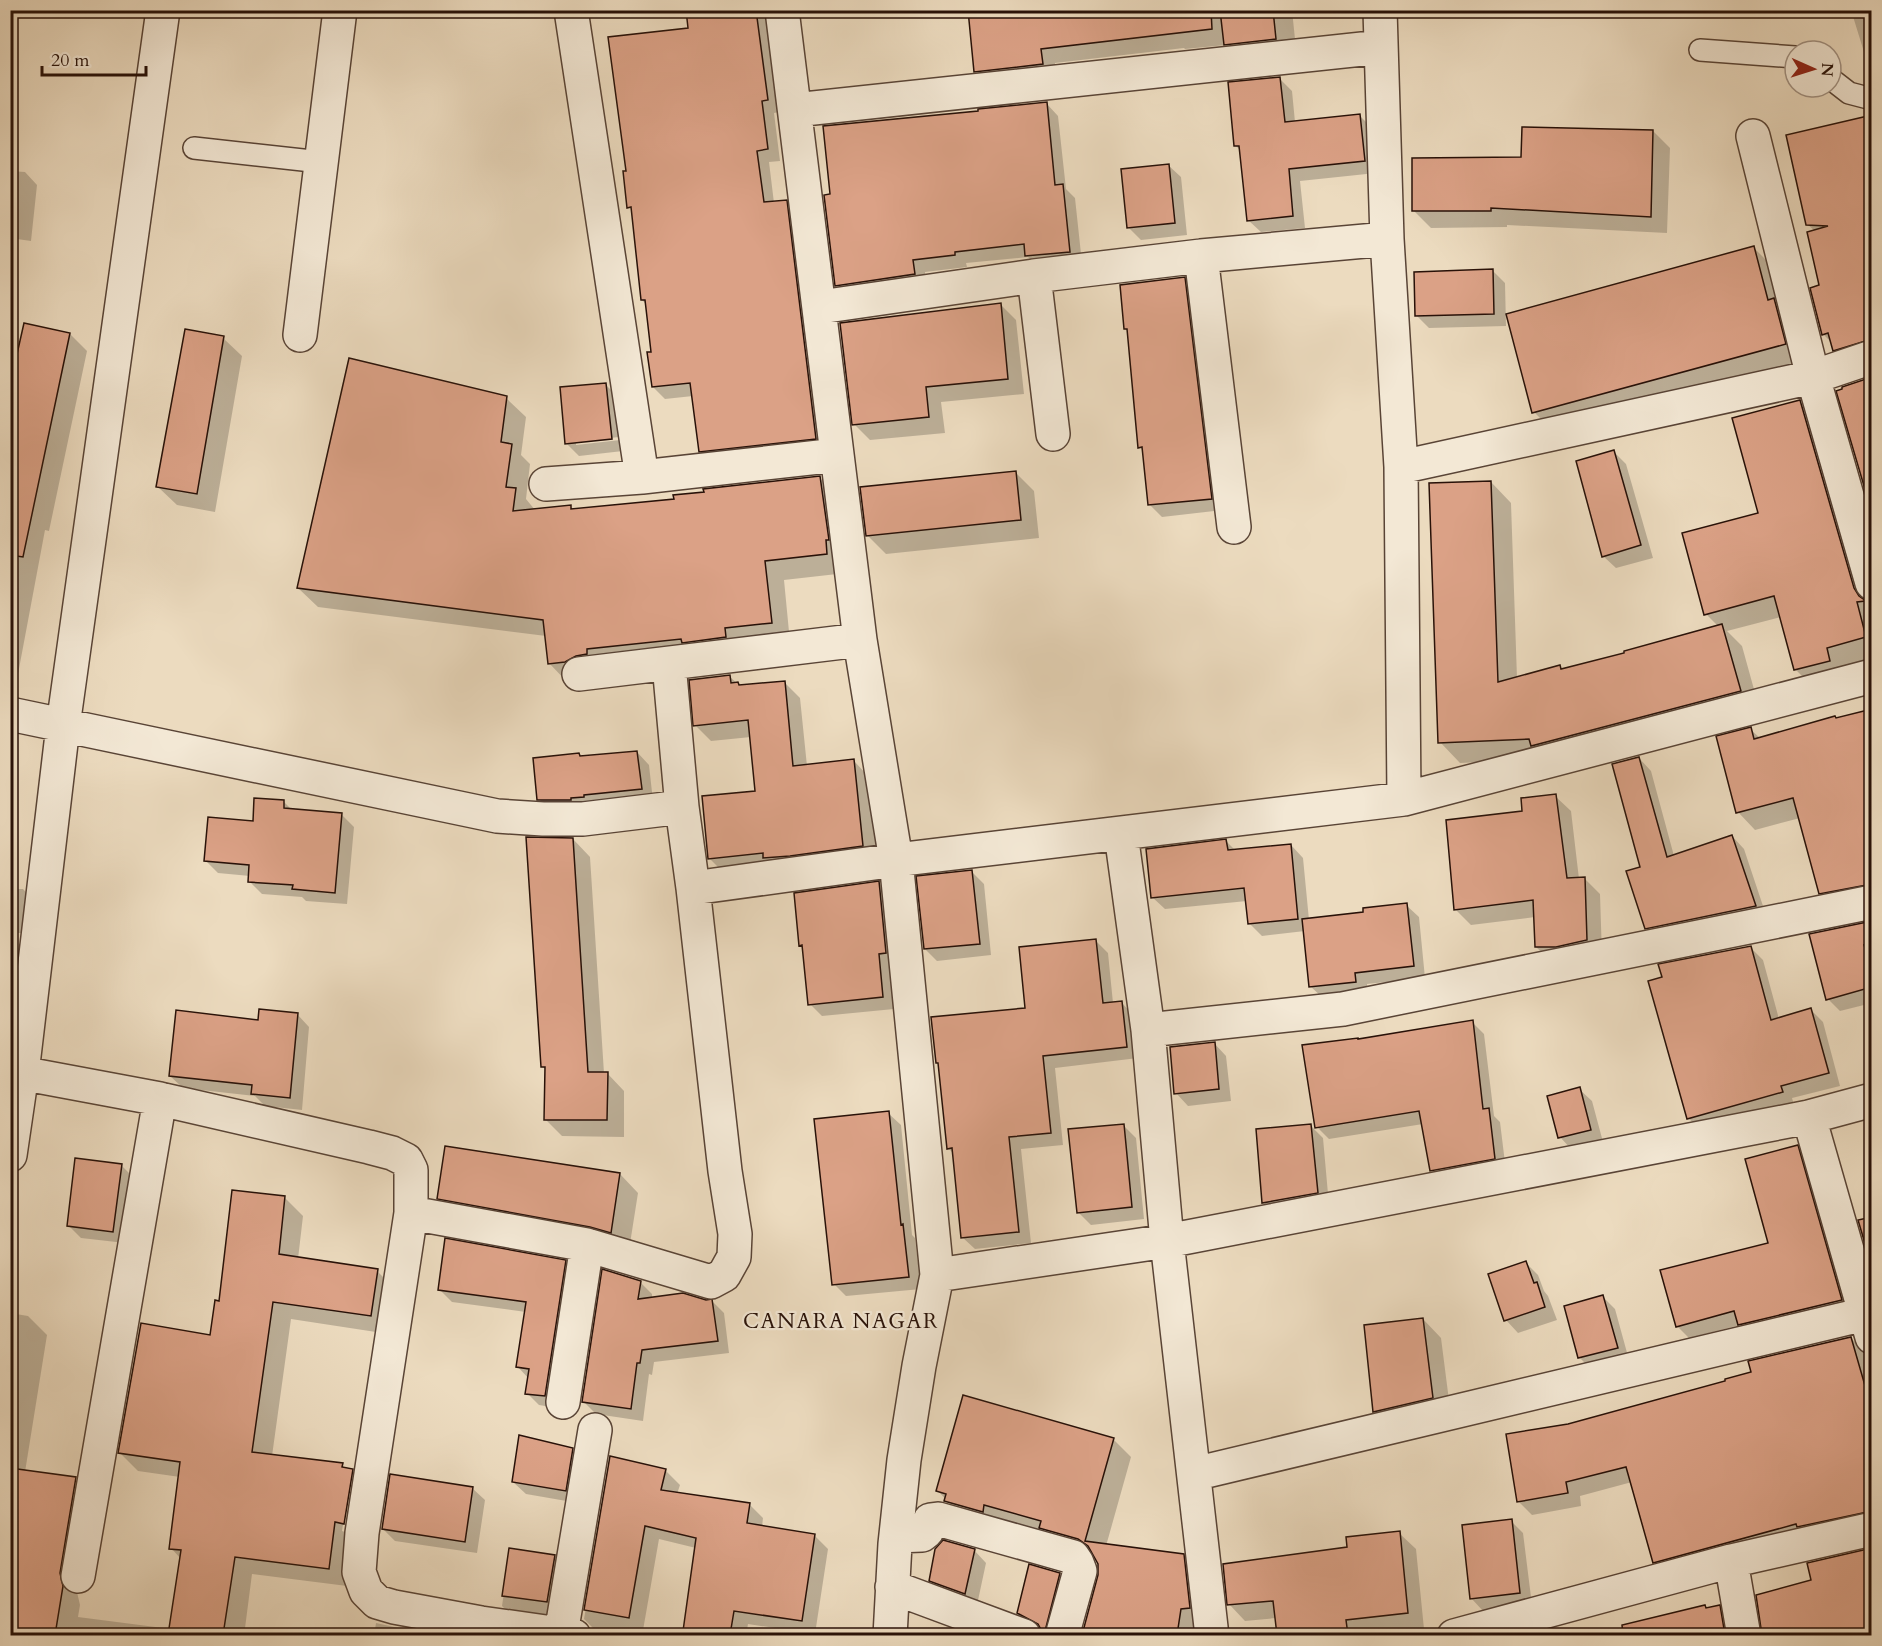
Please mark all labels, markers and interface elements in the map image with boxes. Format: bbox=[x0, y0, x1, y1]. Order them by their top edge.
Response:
scale bar bbox=[42, 39, 146, 77]
north arrow bbox=[1783, 39, 1843, 99]
text: 20 m bbox=[51, 48, 90, 73]
text: N bbox=[1816, 62, 1838, 77]
district label: CANARA NAGAR bbox=[743, 1307, 939, 1336]

